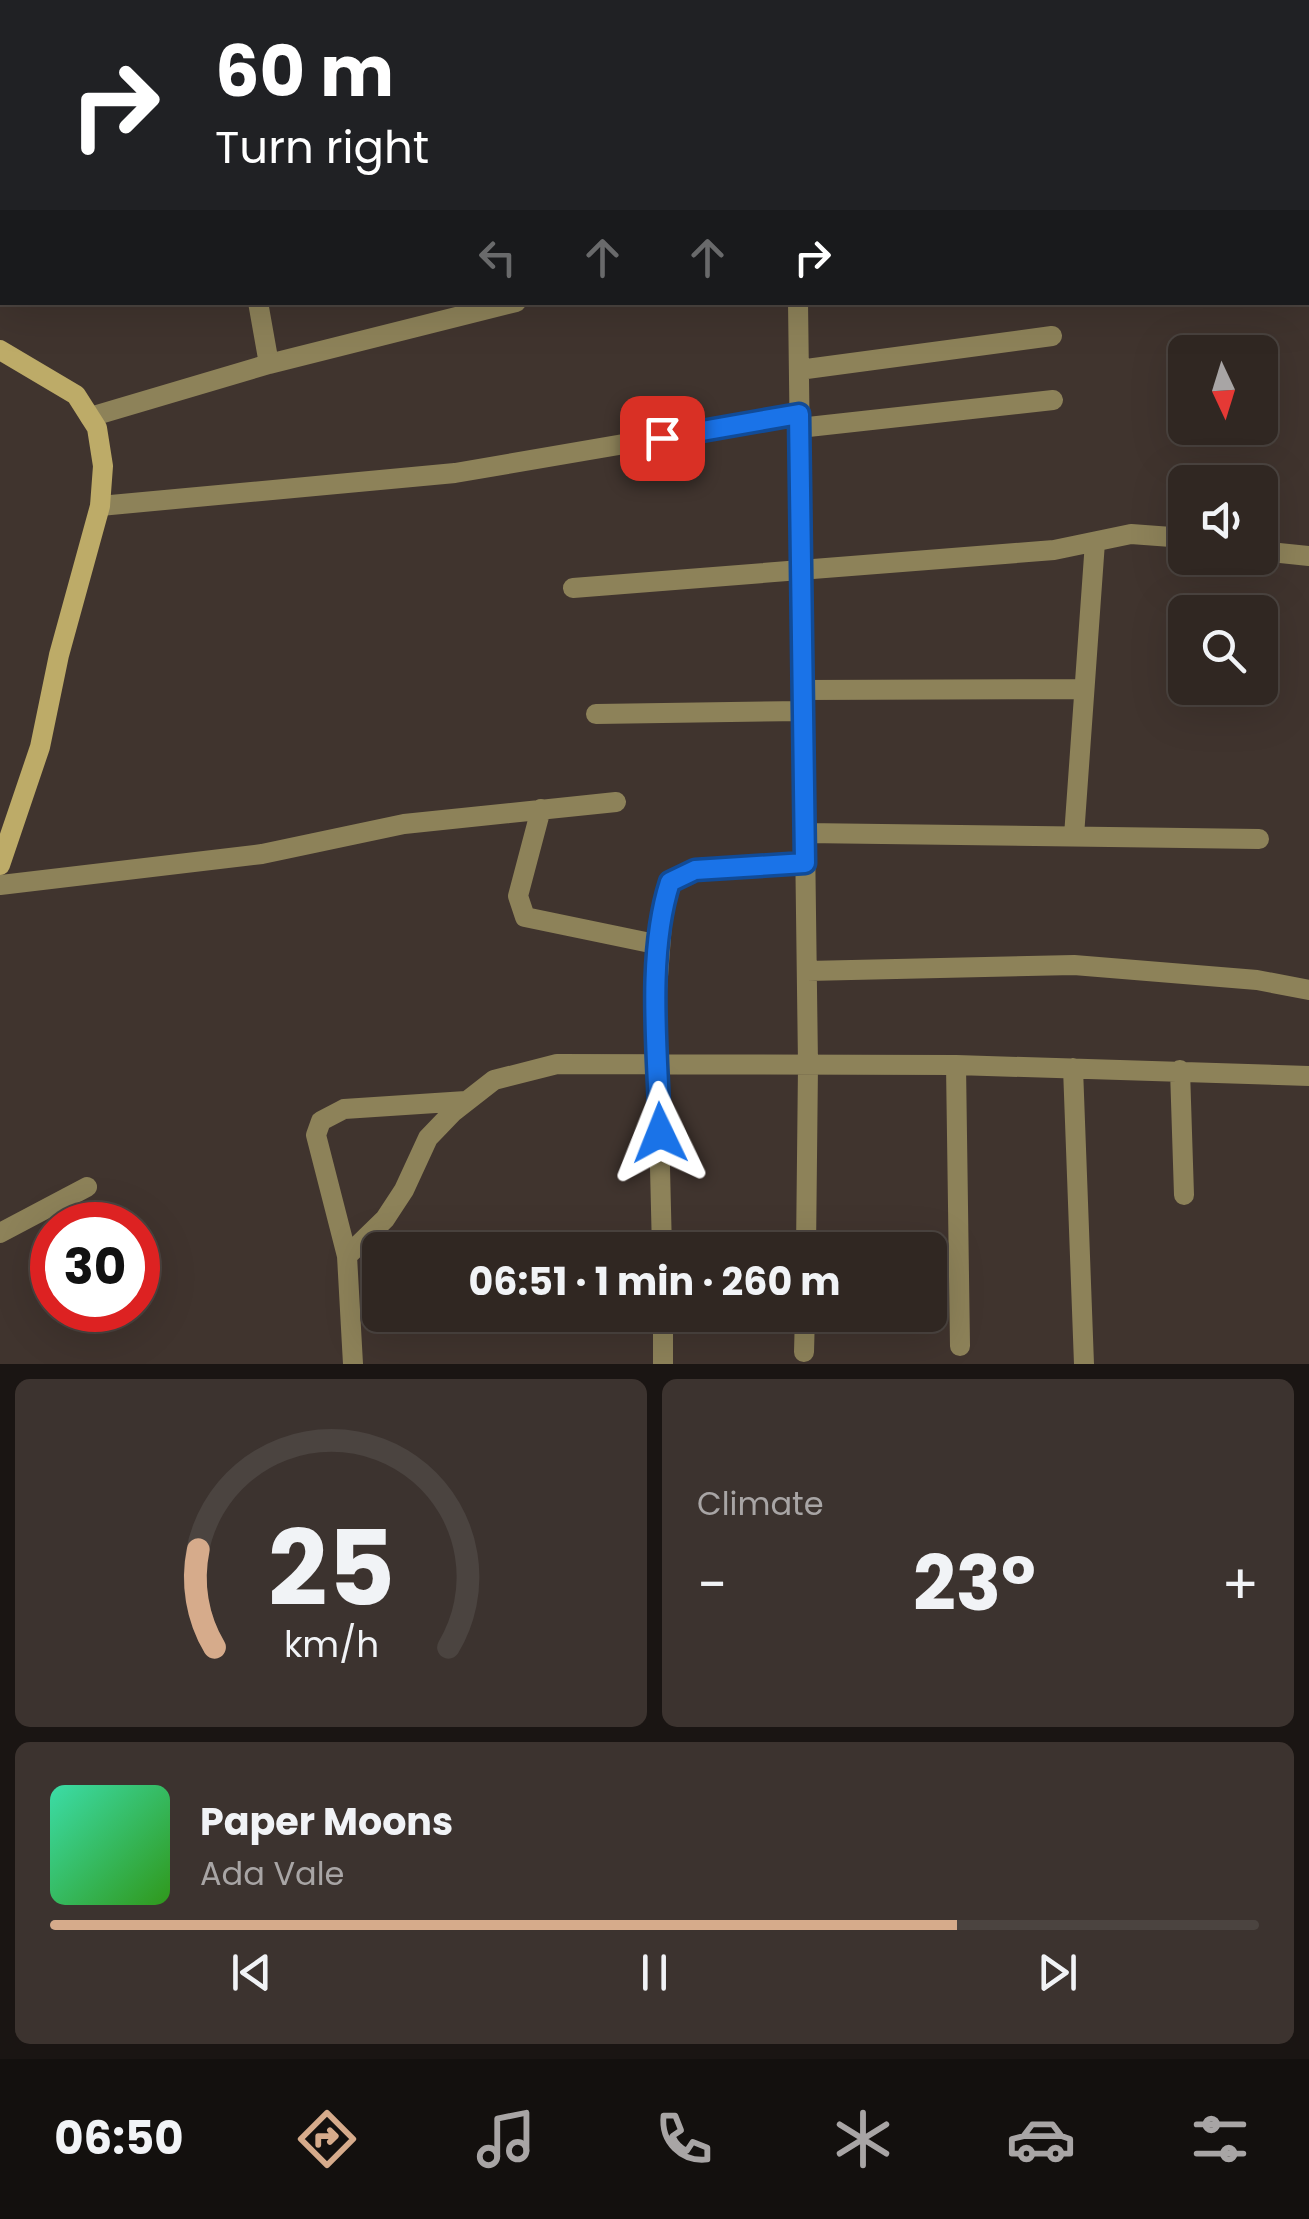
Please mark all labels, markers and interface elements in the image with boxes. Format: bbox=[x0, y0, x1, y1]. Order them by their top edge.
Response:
text: 60 m bbox=[215, 22, 394, 121]
icon: right bbox=[50, 40, 180, 170]
text: Turn right bbox=[215, 116, 429, 179]
icon: left bbox=[470, 230, 525, 285]
icon: ahead bbox=[575, 230, 630, 285]
icon: ahead bbox=[680, 230, 735, 285]
icon: right bbox=[785, 230, 840, 285]
north arrow bbox=[1168, 335, 1278, 445]
map controls bbox=[1168, 335, 1278, 705]
pin bbox=[620, 396, 705, 481]
icon: arrive bbox=[635, 411, 690, 466]
button: sound bbox=[1168, 465, 1278, 575]
button: search bbox=[1168, 595, 1278, 705]
position arrow bbox=[608, 1081, 712, 1185]
speed limit sign: 30 bbox=[30, 1202, 160, 1332]
text: 06:51 · 1 min · 260 m bbox=[468, 1255, 841, 1308]
text: Climate bbox=[697, 1481, 824, 1526]
text: 25 bbox=[268, 1496, 394, 1641]
text: 23° bbox=[913, 1531, 1036, 1636]
text: − bbox=[697, 1546, 727, 1623]
text: + bbox=[1221, 1546, 1259, 1623]
text: km/h bbox=[283, 1619, 379, 1670]
text: Paper Moons bbox=[200, 1795, 453, 1848]
text: Ada Vale bbox=[200, 1851, 344, 1896]
icon: previous bbox=[224, 1945, 279, 2000]
icon: pause bbox=[627, 1945, 682, 2000]
icon: next bbox=[1030, 1945, 1085, 2000]
icon: directions bbox=[292, 2104, 362, 2174]
icon: music bbox=[471, 2104, 541, 2174]
icon: phone bbox=[649, 2104, 719, 2174]
icon: climate bbox=[828, 2104, 898, 2174]
icon: car bbox=[1006, 2104, 1076, 2174]
icon: filters bbox=[1185, 2104, 1255, 2174]
text: 06:50 bbox=[54, 2107, 184, 2170]

